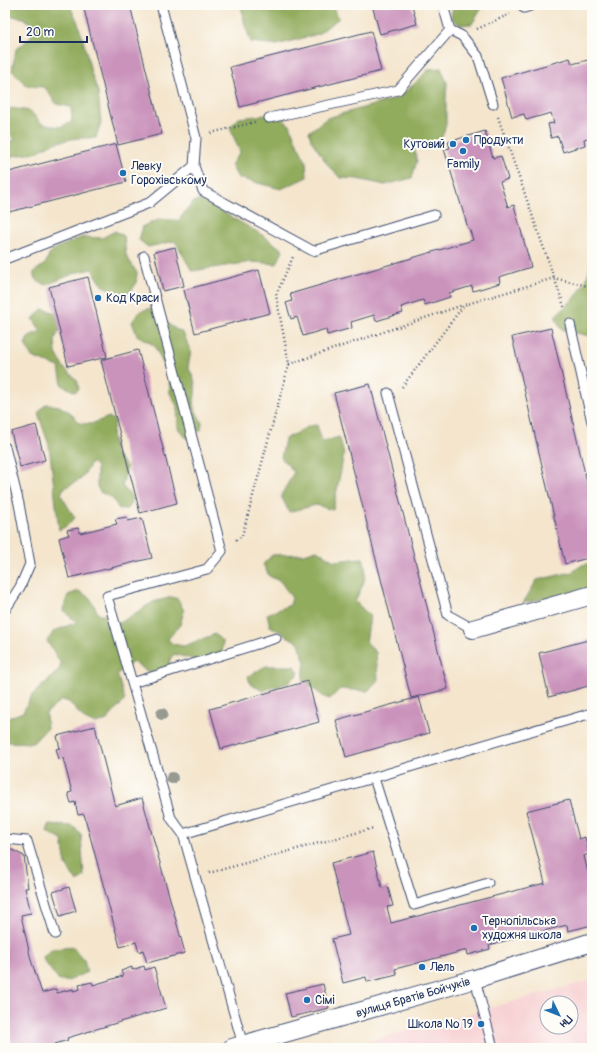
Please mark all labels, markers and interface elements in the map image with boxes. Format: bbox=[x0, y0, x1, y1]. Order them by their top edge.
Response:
scale bar bbox=[20, 18, 87, 44]
text: 20 m bbox=[26, 25, 55, 40]
place label: Продукти bbox=[474, 133, 524, 148]
marker: Продукти bbox=[461, 135, 471, 145]
place label: Кутовий bbox=[404, 137, 445, 152]
marker: Кутовий bbox=[448, 139, 458, 149]
marker: Family bbox=[458, 146, 468, 156]
place label: Family bbox=[447, 157, 479, 172]
place label: Левку Горохівському bbox=[130, 159, 207, 188]
marker: Левку Горохівському bbox=[118, 168, 128, 178]
place label: Код Краси bbox=[106, 291, 159, 306]
marker: Код Краси bbox=[93, 293, 103, 303]
place label: Тернопільська художня школа bbox=[482, 914, 562, 943]
marker: Тернопільська художня школа bbox=[469, 923, 479, 933]
place label: Лель bbox=[429, 960, 455, 975]
marker: Лель bbox=[417, 962, 427, 972]
street label: вулиця Братів Бойчуків bbox=[354, 974, 472, 1021]
place label: Сімі bbox=[315, 993, 335, 1008]
marker: Сімі bbox=[302, 995, 312, 1005]
north arrow bbox=[539, 995, 579, 1035]
text: Пн bbox=[557, 1013, 575, 1031]
place label: Школа № 19 bbox=[408, 1017, 473, 1032]
marker: Школа № 19 bbox=[476, 1019, 486, 1029]

